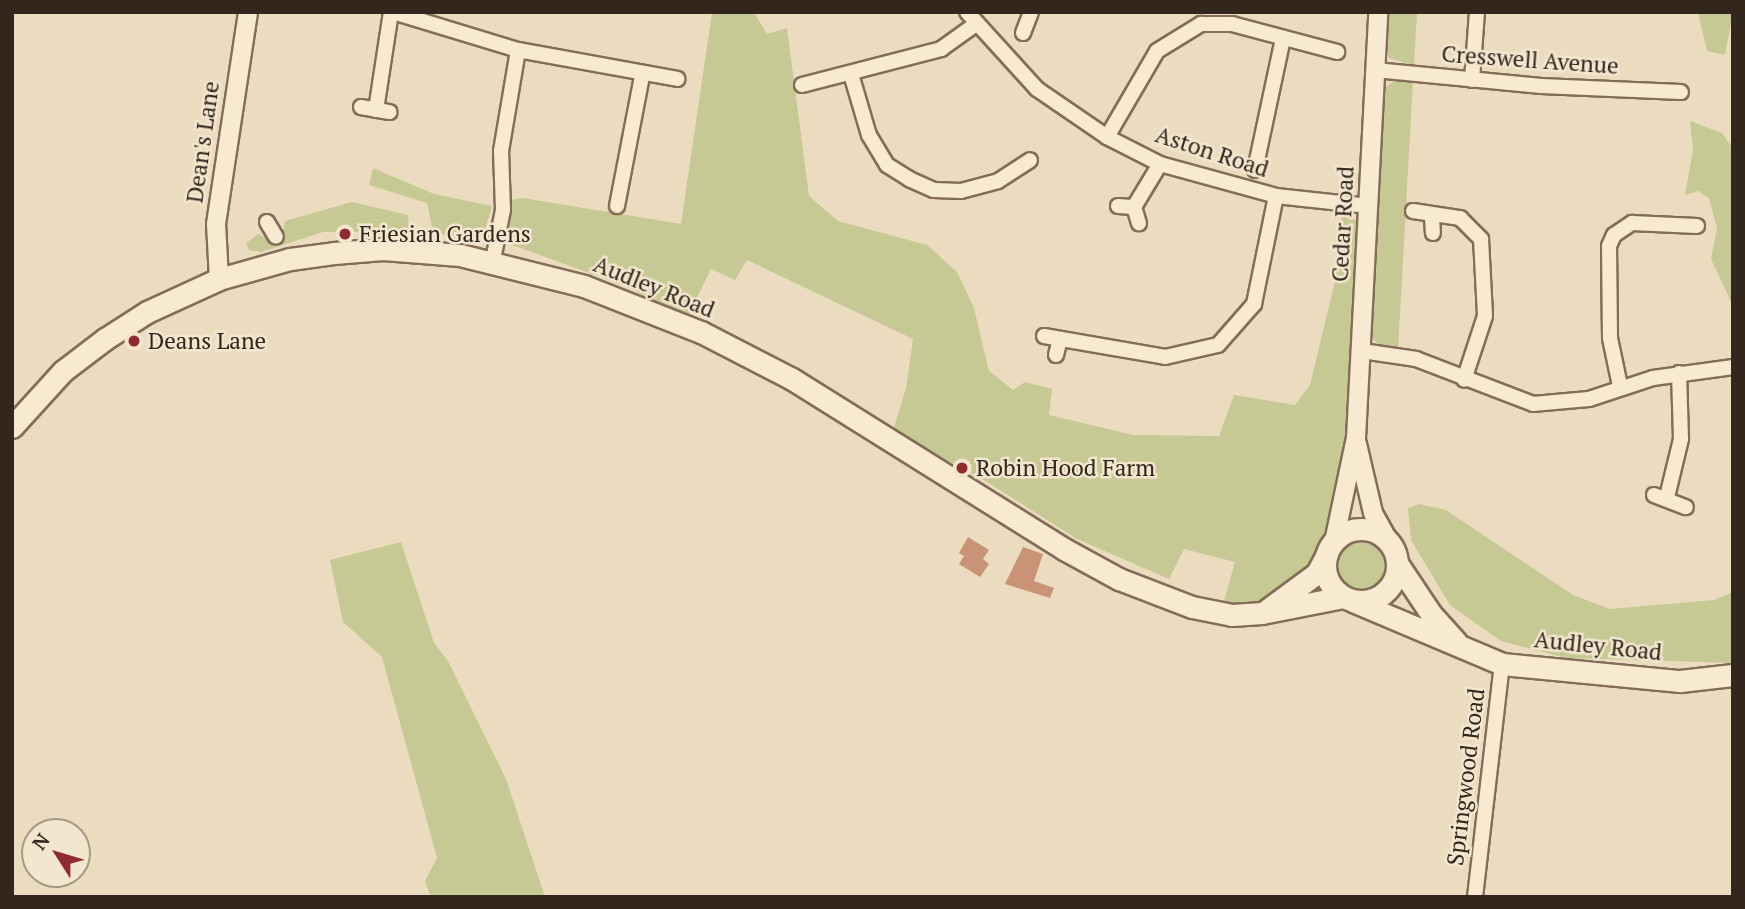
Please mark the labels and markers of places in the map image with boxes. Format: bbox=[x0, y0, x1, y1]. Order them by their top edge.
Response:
place label: Friesian Gardens bbox=[359, 220, 531, 248]
marker: Friesian Gardens bbox=[337, 226, 353, 242]
place label: Deans Lane bbox=[148, 327, 266, 355]
marker: Deans Lane bbox=[126, 333, 142, 349]
place label: Robin Hood Farm bbox=[976, 454, 1155, 482]
marker: Robin Hood Farm bbox=[954, 460, 970, 476]

